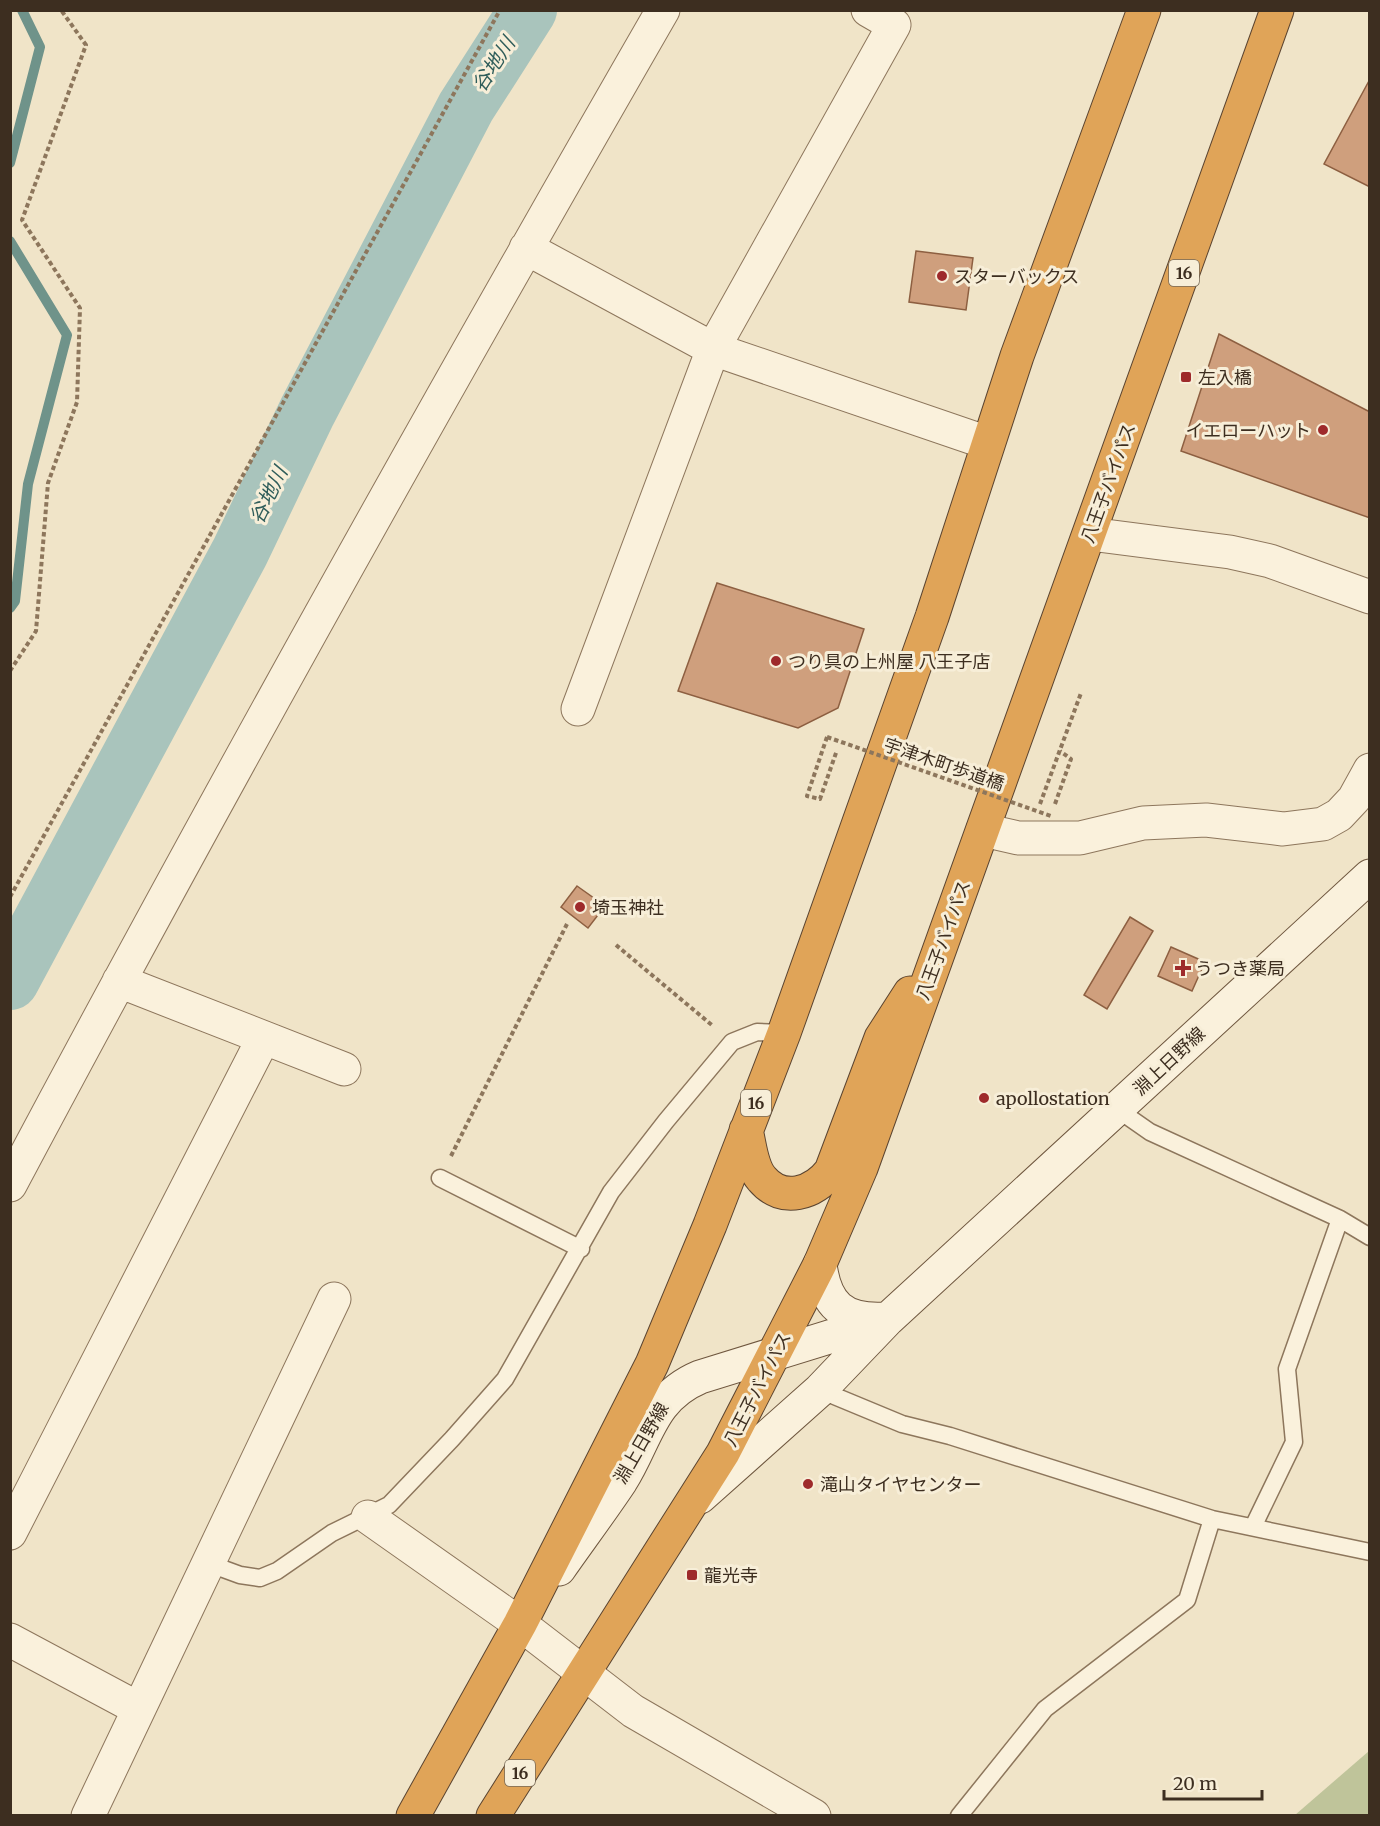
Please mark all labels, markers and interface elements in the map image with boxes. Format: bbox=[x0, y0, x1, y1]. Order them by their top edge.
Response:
water label: 谷地川 bbox=[466, 30, 521, 96]
road number: 16 bbox=[1169, 260, 1199, 286]
place label: スターバックス bbox=[954, 265, 1079, 288]
marker: スターバックス bbox=[935, 269, 949, 283]
place label: 左入橋 bbox=[1198, 366, 1252, 389]
marker: 左入橋 bbox=[1179, 370, 1193, 384]
place label: イエローハット bbox=[1186, 419, 1311, 442]
street label: 八王子バイパス bbox=[1076, 420, 1140, 546]
marker: イエローハット bbox=[1316, 423, 1330, 437]
water label: 谷地川 bbox=[244, 461, 293, 527]
place label: つり具の上州屋 八王子店 bbox=[788, 650, 990, 673]
marker: つり具の上州屋 八王子店 bbox=[769, 654, 783, 668]
street label: 宇津木町歩道橋 bbox=[881, 733, 1007, 795]
street label: 八王子バイパス bbox=[911, 877, 975, 1003]
place label: 埼玉神社 bbox=[592, 896, 664, 919]
marker: 埼玉神社 bbox=[573, 900, 587, 914]
place label: うつき薬局 bbox=[1195, 957, 1285, 980]
marker: うつき薬局 bbox=[1176, 961, 1190, 975]
street label: 淵上日野線 bbox=[1128, 1022, 1210, 1100]
place label: apollostation bbox=[996, 1087, 1110, 1110]
road number: 16 bbox=[741, 1090, 771, 1116]
marker: apollostation bbox=[977, 1091, 991, 1105]
street label: 八王子バイパス bbox=[718, 1328, 796, 1450]
street label: 淵上日野線 bbox=[609, 1398, 673, 1488]
place label: 滝山タイヤセンター bbox=[820, 1473, 981, 1496]
marker: 滝山タイヤセンター bbox=[801, 1477, 815, 1491]
place label: 龍光寺 bbox=[704, 1564, 758, 1587]
marker: 龍光寺 bbox=[685, 1568, 699, 1582]
road number: 16 bbox=[505, 1760, 535, 1786]
scale bar bbox=[1164, 1763, 1262, 1801]
text: 20 m bbox=[1173, 1772, 1217, 1795]

